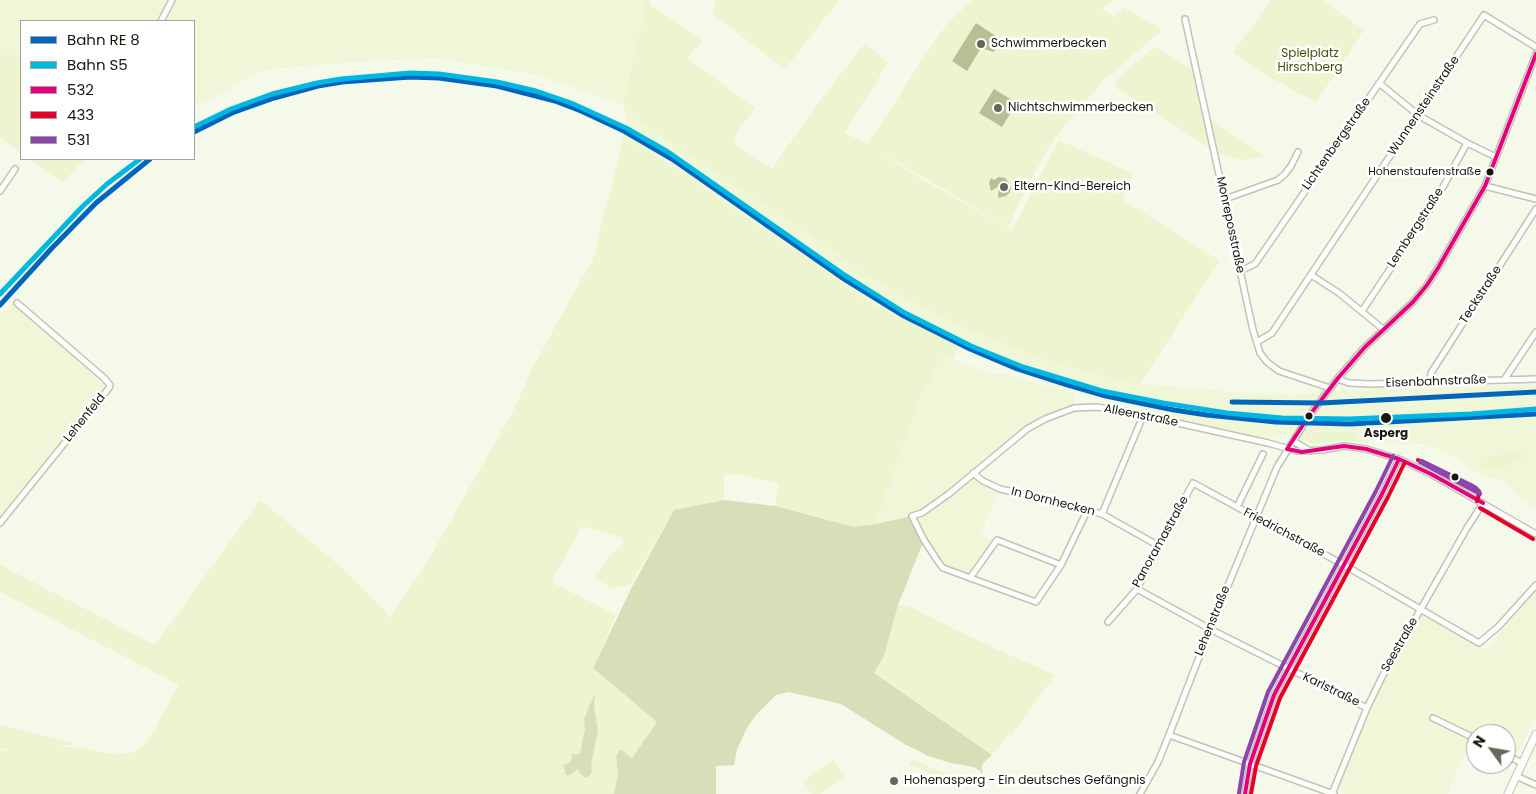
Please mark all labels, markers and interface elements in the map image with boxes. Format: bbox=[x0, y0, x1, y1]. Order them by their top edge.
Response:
legend bbox=[20, 20, 195, 160]
text: Bahn RE 8 bbox=[67, 29, 140, 50]
place label: Schwimmerbecken bbox=[991, 37, 1107, 51]
marker: Schwimmerbecken bbox=[975, 38, 987, 50]
park label: Spielplatz Hirschberg bbox=[1277, 47, 1343, 75]
street label: Wunnensteinstraße bbox=[1385, 53, 1463, 159]
text: Bahn S5 bbox=[67, 54, 128, 75]
text: 532 bbox=[67, 79, 94, 100]
street label: Lichtenbergstraße bbox=[1300, 95, 1374, 193]
place label: Nichtschwimmerbecken bbox=[1008, 101, 1154, 115]
marker: Nichtschwimmerbecken bbox=[992, 102, 1004, 114]
text: 433 bbox=[67, 104, 94, 125]
text: 531 bbox=[67, 129, 90, 150]
place label: Hohenstaufenstraße bbox=[1368, 165, 1481, 179]
marker: Hohenstaufenstraße bbox=[1485, 167, 1495, 177]
street label: Monreposstraße bbox=[1213, 175, 1247, 275]
place label: Eltern-Kind-Bereich bbox=[1014, 180, 1131, 194]
marker: Eltern-Kind-Bereich bbox=[998, 181, 1010, 193]
street label: Lembergstraße bbox=[1385, 186, 1447, 270]
street label: Teckstraße bbox=[1457, 263, 1505, 327]
street label: Eisenbahnstraße bbox=[1385, 373, 1487, 391]
street label: Lehenfeld bbox=[61, 391, 109, 445]
street label: Alleenstraße bbox=[1103, 402, 1179, 430]
unlabelled marker bbox=[1304, 411, 1314, 421]
marker: Asperg bbox=[1379, 411, 1393, 425]
place label: Asperg bbox=[1364, 427, 1408, 441]
unlabelled marker bbox=[1450, 472, 1460, 482]
street label: In Dornhecken bbox=[1010, 485, 1096, 519]
street label: Panoramastraße bbox=[1130, 494, 1192, 590]
street label: Friedrichstraße bbox=[1241, 505, 1327, 561]
street label: Lehenstraße bbox=[1192, 584, 1234, 658]
street label: Seestraße bbox=[1379, 615, 1421, 675]
street label: Karlstraße bbox=[1300, 670, 1362, 710]
north arrow bbox=[1466, 724, 1516, 774]
text: N bbox=[1468, 732, 1490, 751]
place label: Hohenasperg - Ein deutsches Gefängnis bbox=[904, 774, 1146, 788]
marker: Hohenasperg - Ein deutsches Gefängnis bbox=[888, 775, 900, 787]

